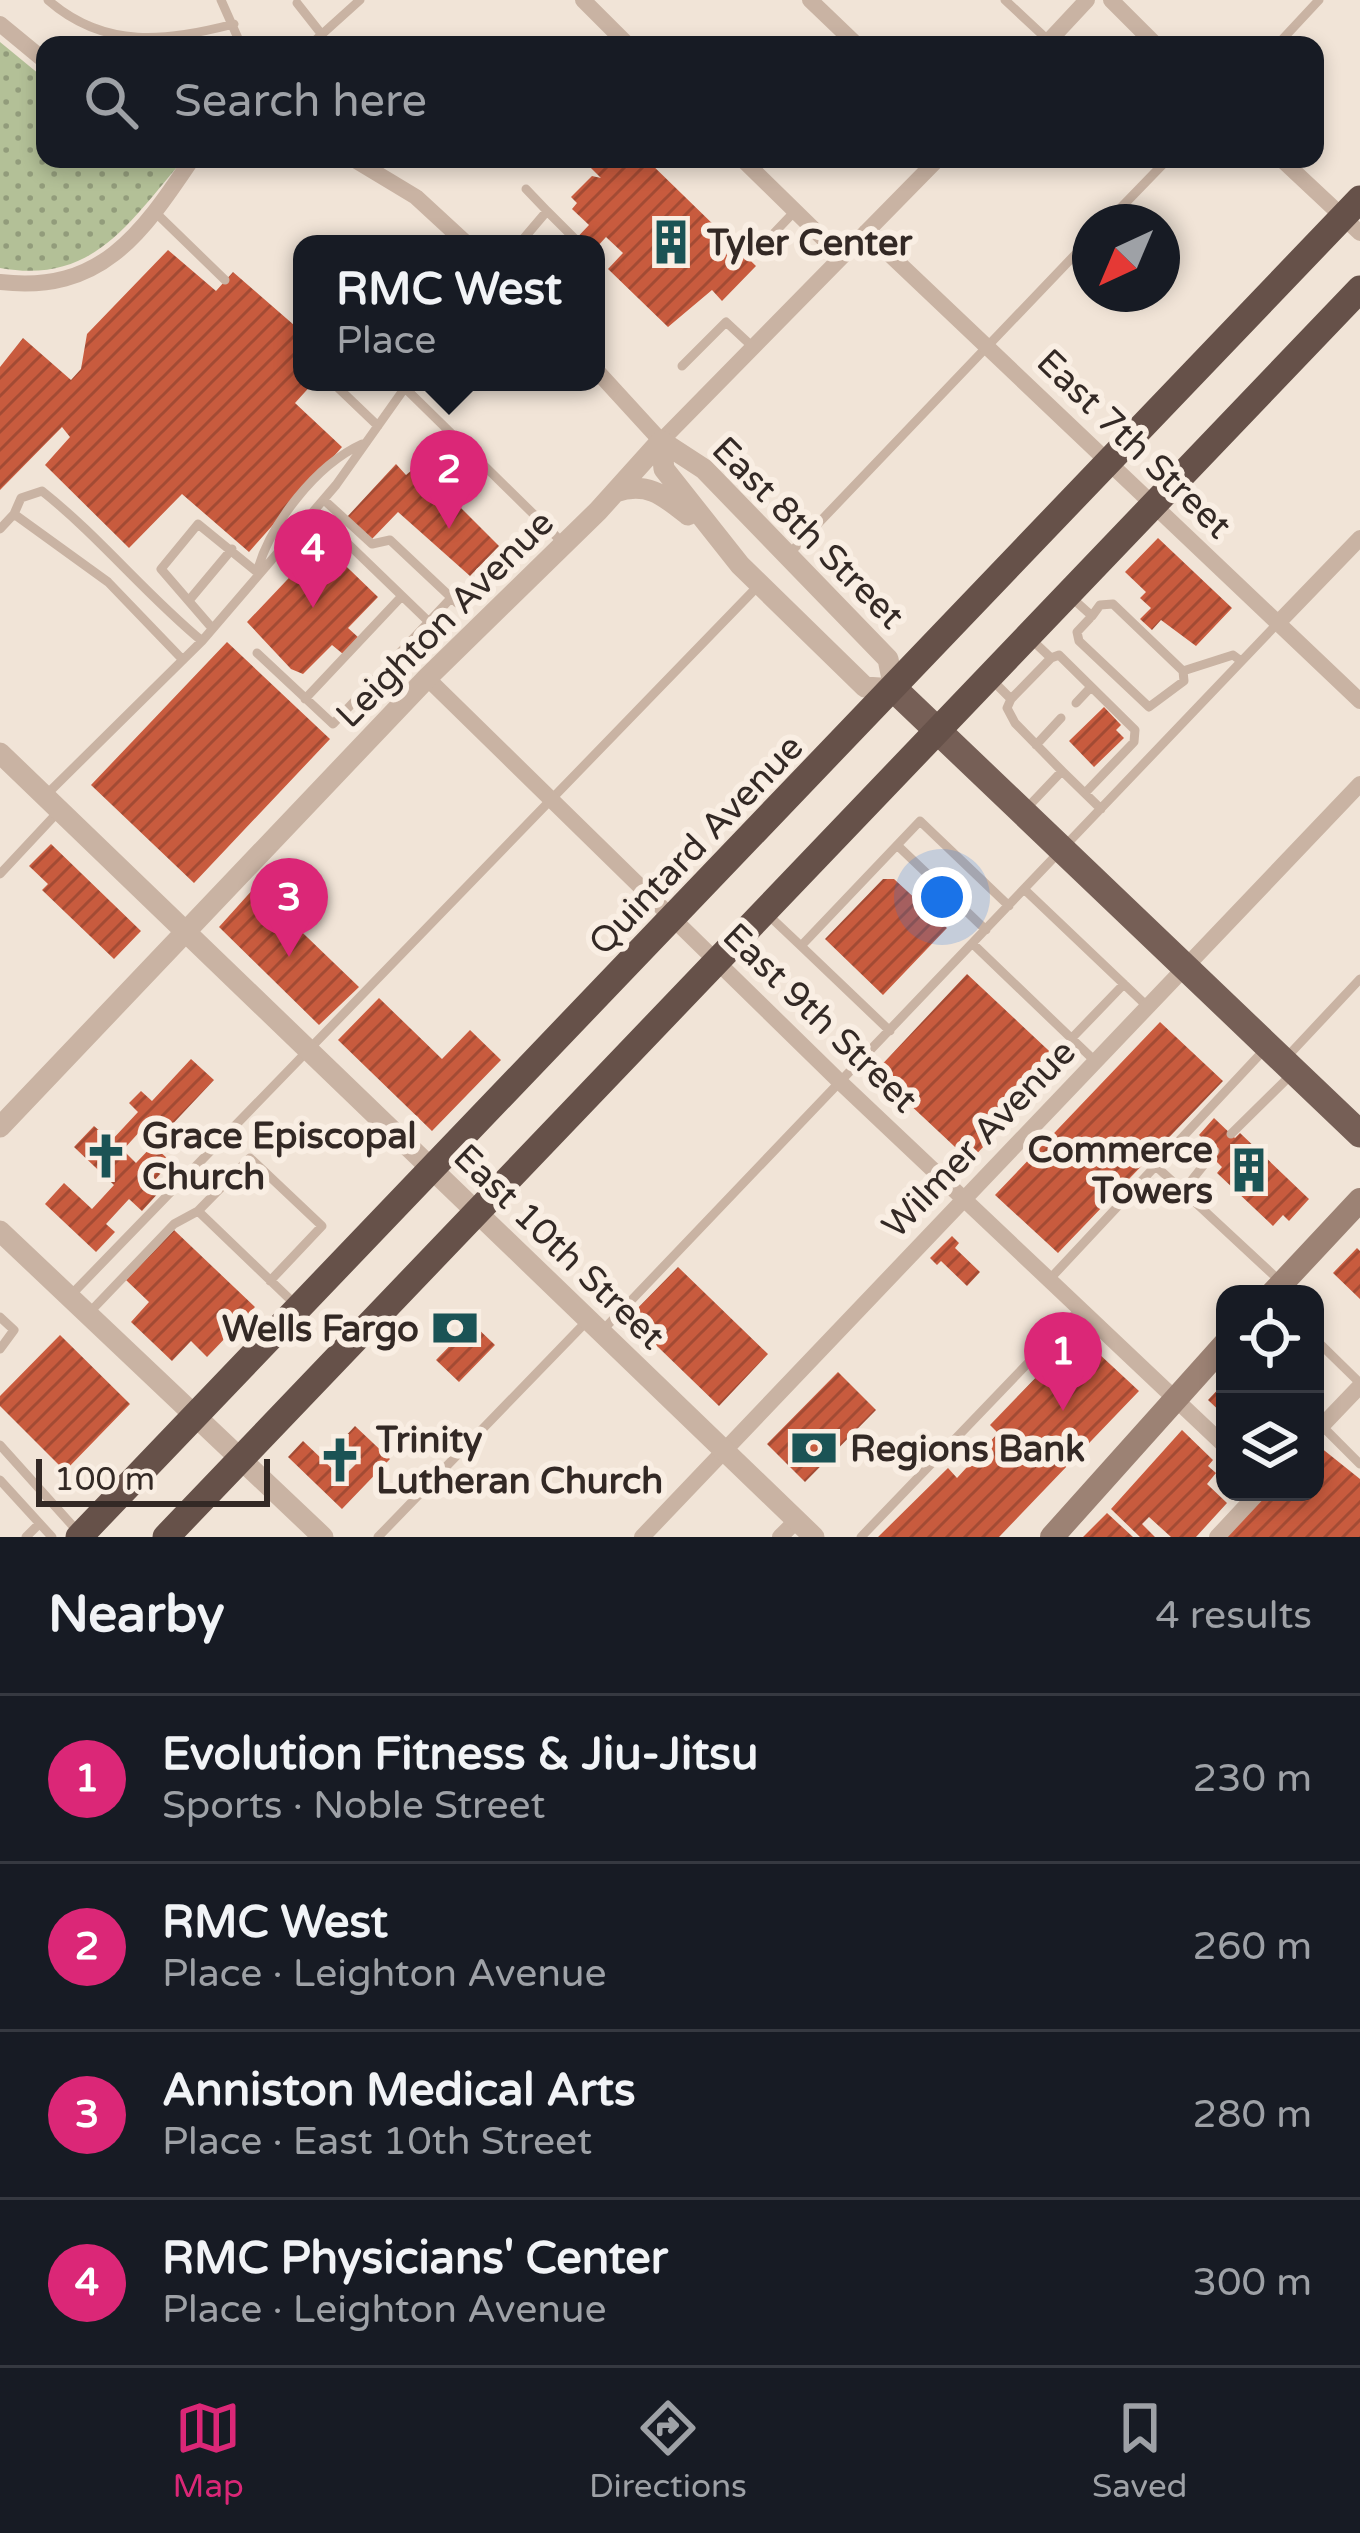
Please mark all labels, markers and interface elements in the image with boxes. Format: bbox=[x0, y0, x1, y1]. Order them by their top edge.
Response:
search box bbox=[36, 36, 1324, 168]
icon: search bbox=[78, 69, 144, 135]
text: Search here bbox=[174, 75, 427, 129]
north arrow bbox=[1072, 204, 1180, 312]
building icon: Tyler Center bbox=[646, 217, 696, 267]
place label: Tyler Center bbox=[706, 222, 913, 265]
popup bbox=[293, 235, 605, 391]
text: RMC West bbox=[336, 263, 562, 317]
text: Place bbox=[336, 317, 436, 364]
street label: East 7th Street bbox=[1028, 340, 1240, 548]
street label: East 8th Street bbox=[703, 428, 913, 638]
pin: 2 bbox=[410, 430, 488, 529]
street label: Leighton Avenue bbox=[327, 501, 563, 737]
pin: 4 bbox=[274, 509, 352, 608]
street label: Quintard Avenue bbox=[580, 726, 812, 964]
pin: 3 bbox=[250, 858, 328, 957]
your location bbox=[912, 867, 972, 927]
street label: East 9th Street bbox=[714, 914, 926, 1122]
street label: Wilmer Avenue bbox=[874, 1031, 1085, 1247]
place label: Grace Episcopal Church bbox=[142, 1115, 417, 1199]
place label: Commerce Towers bbox=[1028, 1129, 1213, 1213]
church icon: Grace Episcopal Church bbox=[81, 1131, 131, 1181]
street label: East 10th Street bbox=[445, 1136, 673, 1359]
building icon: Commerce Towers bbox=[1224, 1145, 1274, 1195]
map controls bbox=[1216, 1285, 1324, 1501]
button: locate bbox=[1216, 1285, 1324, 1393]
bank icon: Wells Fargo bbox=[430, 1303, 480, 1353]
place label: Wells Fargo bbox=[222, 1308, 419, 1351]
pin: 1 bbox=[1024, 1312, 1102, 1411]
button: layers bbox=[1216, 1393, 1324, 1501]
place label: Trinity Lutheran Church bbox=[375, 1419, 663, 1503]
bank icon: Regions Bank bbox=[789, 1423, 839, 1473]
place label: Regions Bank bbox=[850, 1428, 1085, 1471]
church icon: Trinity Lutheran Church bbox=[315, 1435, 365, 1485]
scale bar bbox=[36, 1453, 270, 1506]
text: 100 m bbox=[54, 1460, 155, 1499]
text: Nearby bbox=[48, 1584, 225, 1646]
text: 4 results bbox=[1155, 1592, 1312, 1639]
text: Evolution Fitness & Jiu-Jitsu bbox=[162, 1728, 758, 1782]
text: 1 bbox=[75, 1755, 99, 1802]
text: 230 m bbox=[1193, 1755, 1312, 1802]
text: Sports · Noble Street bbox=[162, 1782, 546, 1829]
text: RMC West bbox=[162, 1896, 388, 1950]
text: 2 bbox=[75, 1923, 99, 1970]
text: 260 m bbox=[1193, 1923, 1312, 1970]
text: Place · Leighton Avenue bbox=[162, 1950, 607, 1997]
text: Anniston Medical Arts bbox=[162, 2064, 636, 2118]
text: 3 bbox=[75, 2091, 99, 2138]
text: 280 m bbox=[1193, 2091, 1312, 2138]
text: Place · East 10th Street bbox=[162, 2118, 592, 2165]
text: RMC Physicians' Center bbox=[162, 2232, 668, 2286]
text: 4 bbox=[75, 2259, 99, 2306]
text: 300 m bbox=[1193, 2259, 1312, 2306]
text: Place · Leighton Avenue bbox=[162, 2286, 607, 2333]
tab: Map bbox=[173, 2395, 244, 2506]
tab: Directions bbox=[589, 2395, 747, 2506]
tab: Saved bbox=[1092, 2395, 1187, 2506]

